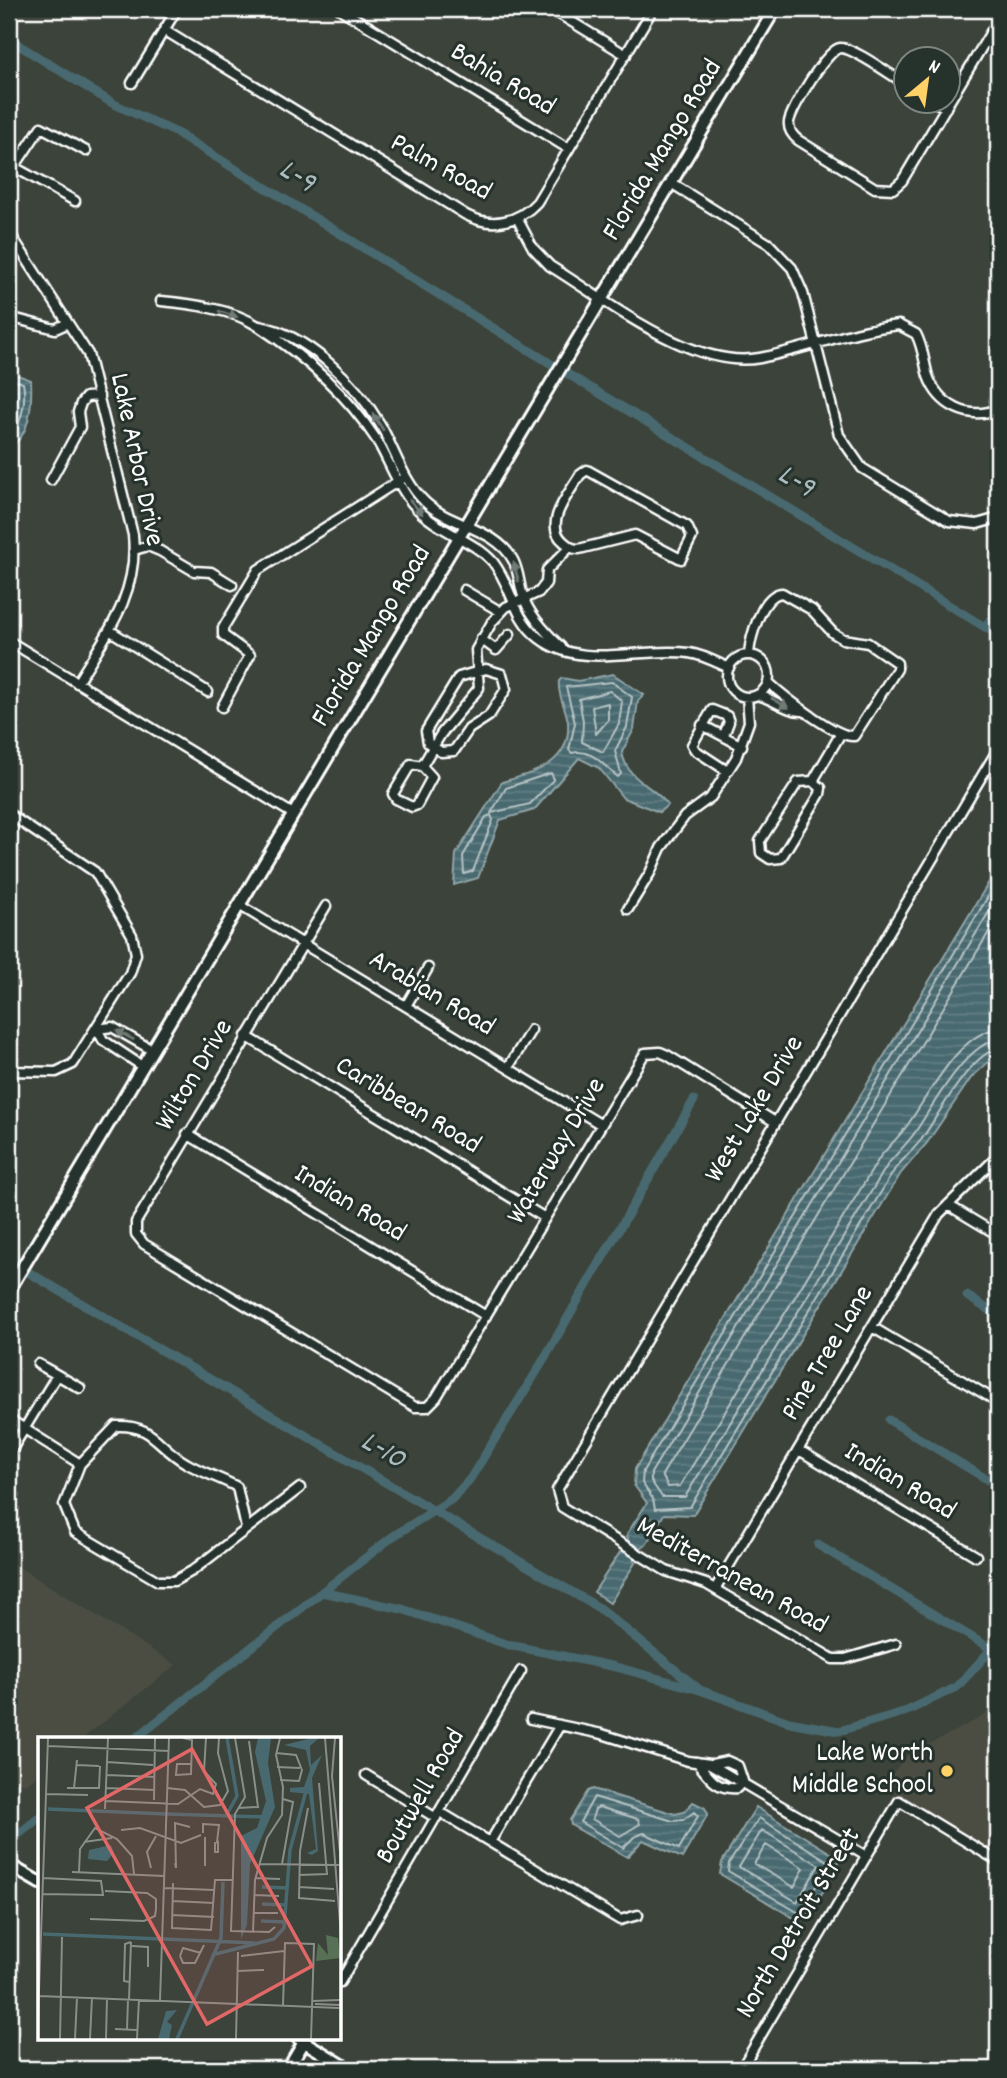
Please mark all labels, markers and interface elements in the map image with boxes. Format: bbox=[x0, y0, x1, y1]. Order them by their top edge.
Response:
street label: Bahia Road bbox=[442, 34, 562, 128]
north arrow bbox=[892, 46, 962, 116]
street label: Florida Mango Road bbox=[594, 53, 734, 249]
text: N bbox=[923, 54, 944, 82]
street label: Palm Road bbox=[382, 125, 498, 213]
water label: L-9 bbox=[269, 150, 324, 207]
one-way arrow bbox=[218, 310, 239, 320]
street label: Lake Arbor Drive bbox=[97, 370, 173, 550]
one-way arrow bbox=[371, 412, 384, 432]
water label: L-9 bbox=[768, 455, 823, 511]
one-way arrow bbox=[408, 498, 424, 516]
street label: Florida Mango Road bbox=[303, 539, 443, 735]
one-way arrow bbox=[510, 560, 521, 582]
one-way arrow bbox=[771, 697, 790, 710]
street label: Arabian Road bbox=[360, 942, 502, 1048]
street label: Wilton Drive bbox=[147, 1013, 245, 1139]
one-way arrow bbox=[116, 1029, 135, 1041]
street label: West Lake Drive bbox=[696, 1029, 816, 1191]
street label: Caribbean Road bbox=[326, 1048, 488, 1166]
street label: Waterway Drive bbox=[498, 1071, 618, 1233]
street label: Indian Road bbox=[285, 1156, 413, 1254]
street label: Pine Tree Lane bbox=[773, 1279, 885, 1429]
water label: L-10 bbox=[352, 1422, 414, 1483]
street label: Indian Road bbox=[835, 1434, 963, 1532]
street label: Mediterranean Road bbox=[628, 1508, 834, 1646]
street label: Boutwell Road bbox=[367, 1722, 477, 1872]
place label: Lake Worth Middle School bbox=[792, 1735, 933, 1807]
inset map bbox=[38, 1737, 341, 2039]
marker: Lake Worth Middle School bbox=[939, 1763, 955, 1779]
street label: North Detroit Street bbox=[727, 1821, 873, 2027]

